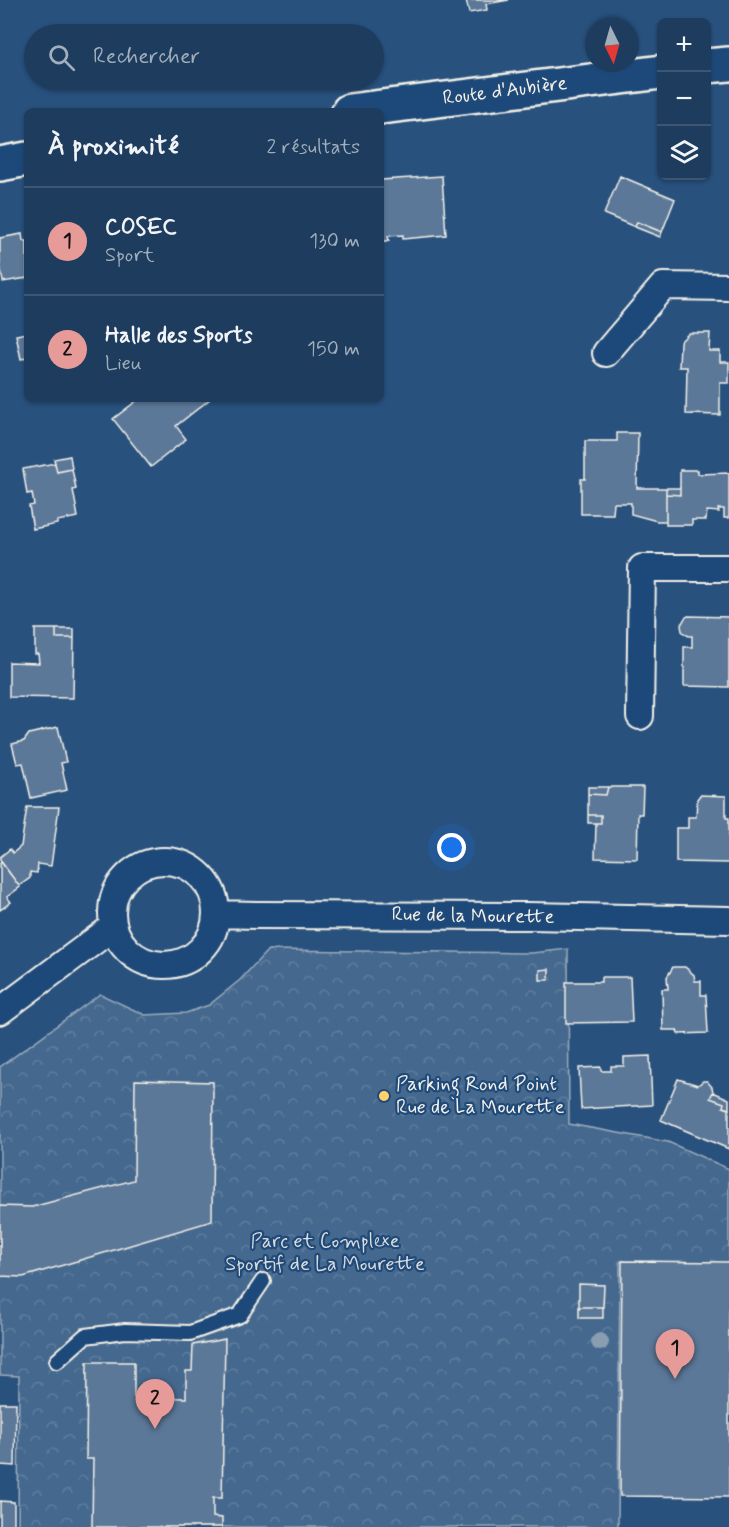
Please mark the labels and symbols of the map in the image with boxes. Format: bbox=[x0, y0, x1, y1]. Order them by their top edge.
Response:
north arrow bbox=[585, 18, 639, 72]
street label: Route d'Aubière bbox=[441, 70, 569, 112]
your location bbox=[437, 833, 466, 862]
street label: Rue de la Mourette bbox=[391, 901, 555, 931]
place label: Parking Rond Point Rue de La Mourette bbox=[396, 1071, 565, 1121]
marker: Parking Rond Point Rue de La Mourette bbox=[377, 1089, 391, 1103]
park label: Parc et Complexe Sportif de La Mourette bbox=[225, 1228, 425, 1278]
pin: 1 bbox=[656, 1330, 694, 1379]
pin: 2 bbox=[136, 1380, 174, 1429]

